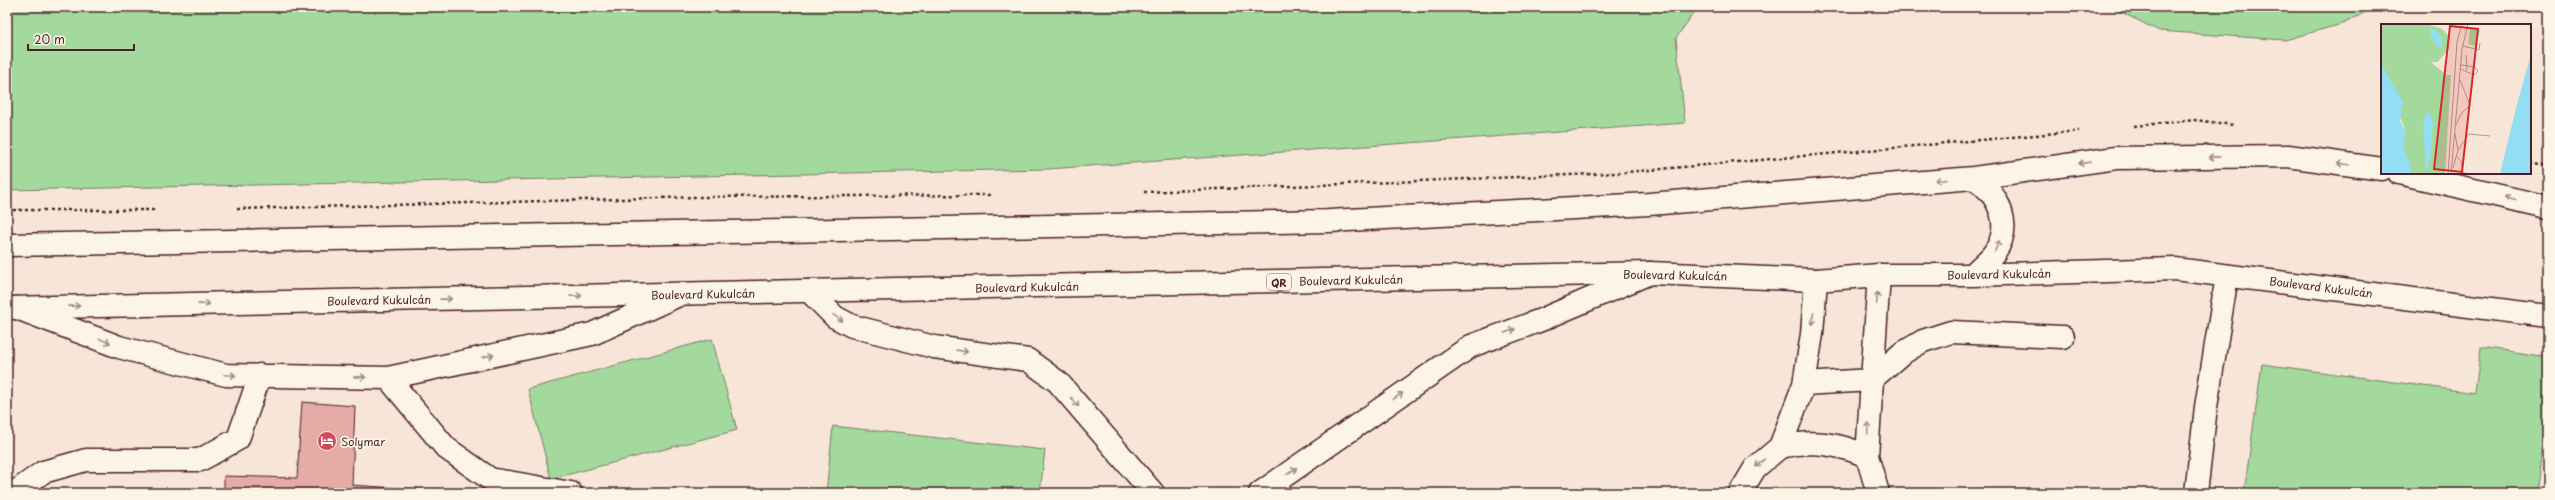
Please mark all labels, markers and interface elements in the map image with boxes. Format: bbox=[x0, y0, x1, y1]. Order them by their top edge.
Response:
inset map bbox=[2381, 24, 2531, 174]
scale bar bbox=[28, 26, 134, 52]
text: 20 m bbox=[34, 30, 65, 48]
one-way arrow bbox=[2208, 153, 2221, 161]
one-way arrow bbox=[2078, 159, 2091, 167]
one-way arrow bbox=[2337, 160, 2350, 167]
one-way arrow bbox=[1935, 177, 1948, 184]
one-way arrow bbox=[2504, 193, 2517, 201]
one-way arrow bbox=[1994, 240, 2001, 252]
street label: Boulevard Kukulcán bbox=[1947, 265, 2051, 283]
street label: Boulevard Kukulcán bbox=[1623, 266, 1727, 284]
street label: Boulevard Kukulcán bbox=[1299, 271, 1403, 289]
street label: Boulevard Kukulcán bbox=[2268, 272, 2374, 302]
road number: QR bbox=[1267, 274, 1291, 290]
street label: Boulevard Kukulcán bbox=[975, 278, 1079, 296]
street label: Boulevard Kukulcán bbox=[651, 285, 755, 303]
street label: Boulevard Kukulcán bbox=[327, 291, 431, 309]
one-way arrow bbox=[569, 292, 582, 300]
one-way arrow bbox=[1873, 292, 1880, 305]
one-way arrow bbox=[439, 295, 452, 303]
one-way arrow bbox=[197, 300, 210, 308]
one-way arrow bbox=[67, 302, 80, 310]
one-way arrow bbox=[1810, 312, 1817, 325]
one-way arrow bbox=[832, 314, 843, 322]
one-way arrow bbox=[1503, 327, 1515, 335]
one-way arrow bbox=[98, 338, 110, 346]
one-way arrow bbox=[955, 347, 968, 355]
one-way arrow bbox=[481, 352, 494, 360]
one-way arrow bbox=[223, 371, 236, 378]
one-way arrow bbox=[353, 373, 366, 381]
one-way arrow bbox=[1393, 392, 1404, 400]
one-way arrow bbox=[1071, 397, 1080, 408]
one-way arrow bbox=[1865, 422, 1872, 435]
hotel icon: Solymar bbox=[316, 430, 338, 452]
place label: Solymar bbox=[341, 433, 385, 450]
one-way arrow bbox=[1755, 459, 1766, 468]
one-way arrow bbox=[1286, 467, 1297, 475]

